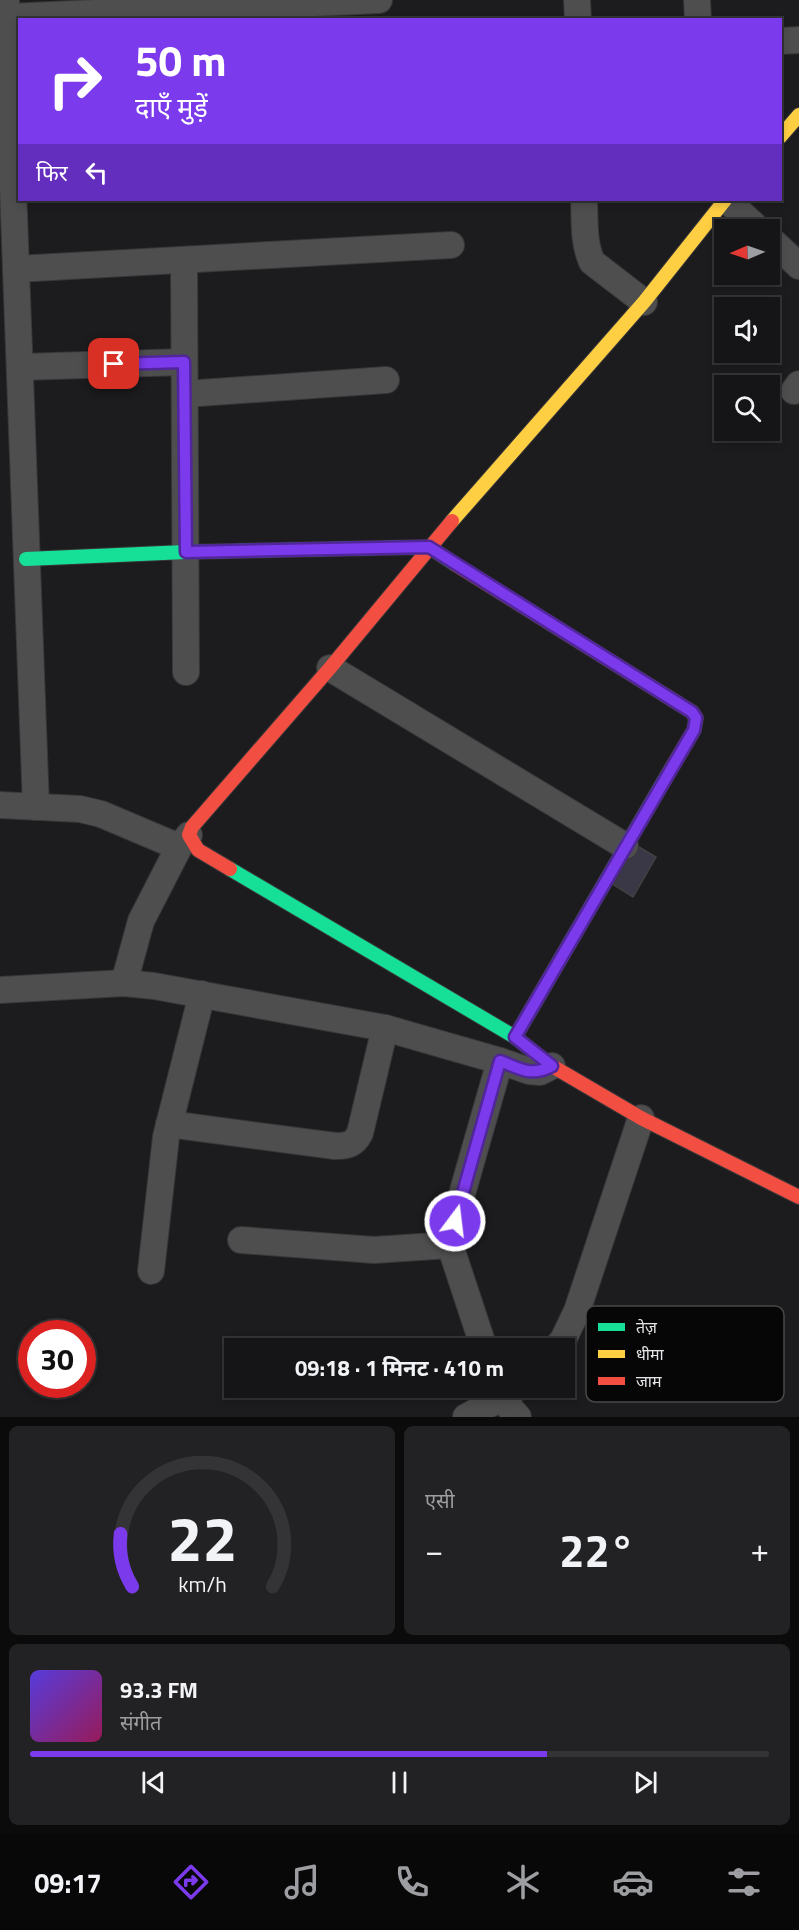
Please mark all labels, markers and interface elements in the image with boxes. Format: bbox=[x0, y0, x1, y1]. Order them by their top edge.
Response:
text: 50 m bbox=[135, 28, 227, 92]
icon: right bbox=[36, 42, 114, 120]
text: दाएँ मुड़ें bbox=[135, 86, 208, 127]
text: फिर bbox=[36, 156, 68, 190]
icon: left bbox=[80, 156, 113, 189]
north arrow bbox=[714, 219, 780, 285]
map controls bbox=[714, 219, 780, 441]
button: sound bbox=[714, 297, 780, 363]
pin bbox=[88, 338, 139, 389]
icon: arrive bbox=[97, 347, 130, 380]
button: search bbox=[714, 375, 780, 441]
position arrow bbox=[423, 1189, 487, 1253]
legend bbox=[586, 1306, 784, 1402]
text: तेज़ bbox=[636, 1315, 658, 1339]
speed limit sign: 30 bbox=[18, 1320, 96, 1398]
text: धीमा bbox=[636, 1342, 665, 1366]
text: 09:18 · 1 मिनट · 410 m bbox=[295, 1351, 504, 1385]
text: जाम bbox=[636, 1369, 662, 1393]
text: एसी bbox=[425, 1485, 455, 1516]
text: 22 bbox=[167, 1490, 237, 1585]
text: 22° bbox=[559, 1516, 635, 1584]
text: − bbox=[425, 1525, 443, 1575]
text: + bbox=[751, 1525, 769, 1575]
text: km/h bbox=[178, 1569, 226, 1601]
text: 93.3 FM bbox=[120, 1673, 198, 1707]
text: संगीत bbox=[120, 1707, 161, 1738]
icon: previous bbox=[137, 1766, 170, 1799]
icon: pause bbox=[383, 1766, 416, 1799]
icon: next bbox=[629, 1766, 662, 1799]
icon: directions bbox=[170, 1861, 212, 1903]
icon: music bbox=[281, 1861, 323, 1903]
icon: phone bbox=[391, 1861, 433, 1903]
icon: climate bbox=[502, 1861, 544, 1903]
icon: car bbox=[612, 1861, 654, 1903]
icon: filters bbox=[723, 1861, 765, 1903]
text: 09:17 bbox=[34, 1862, 102, 1903]

